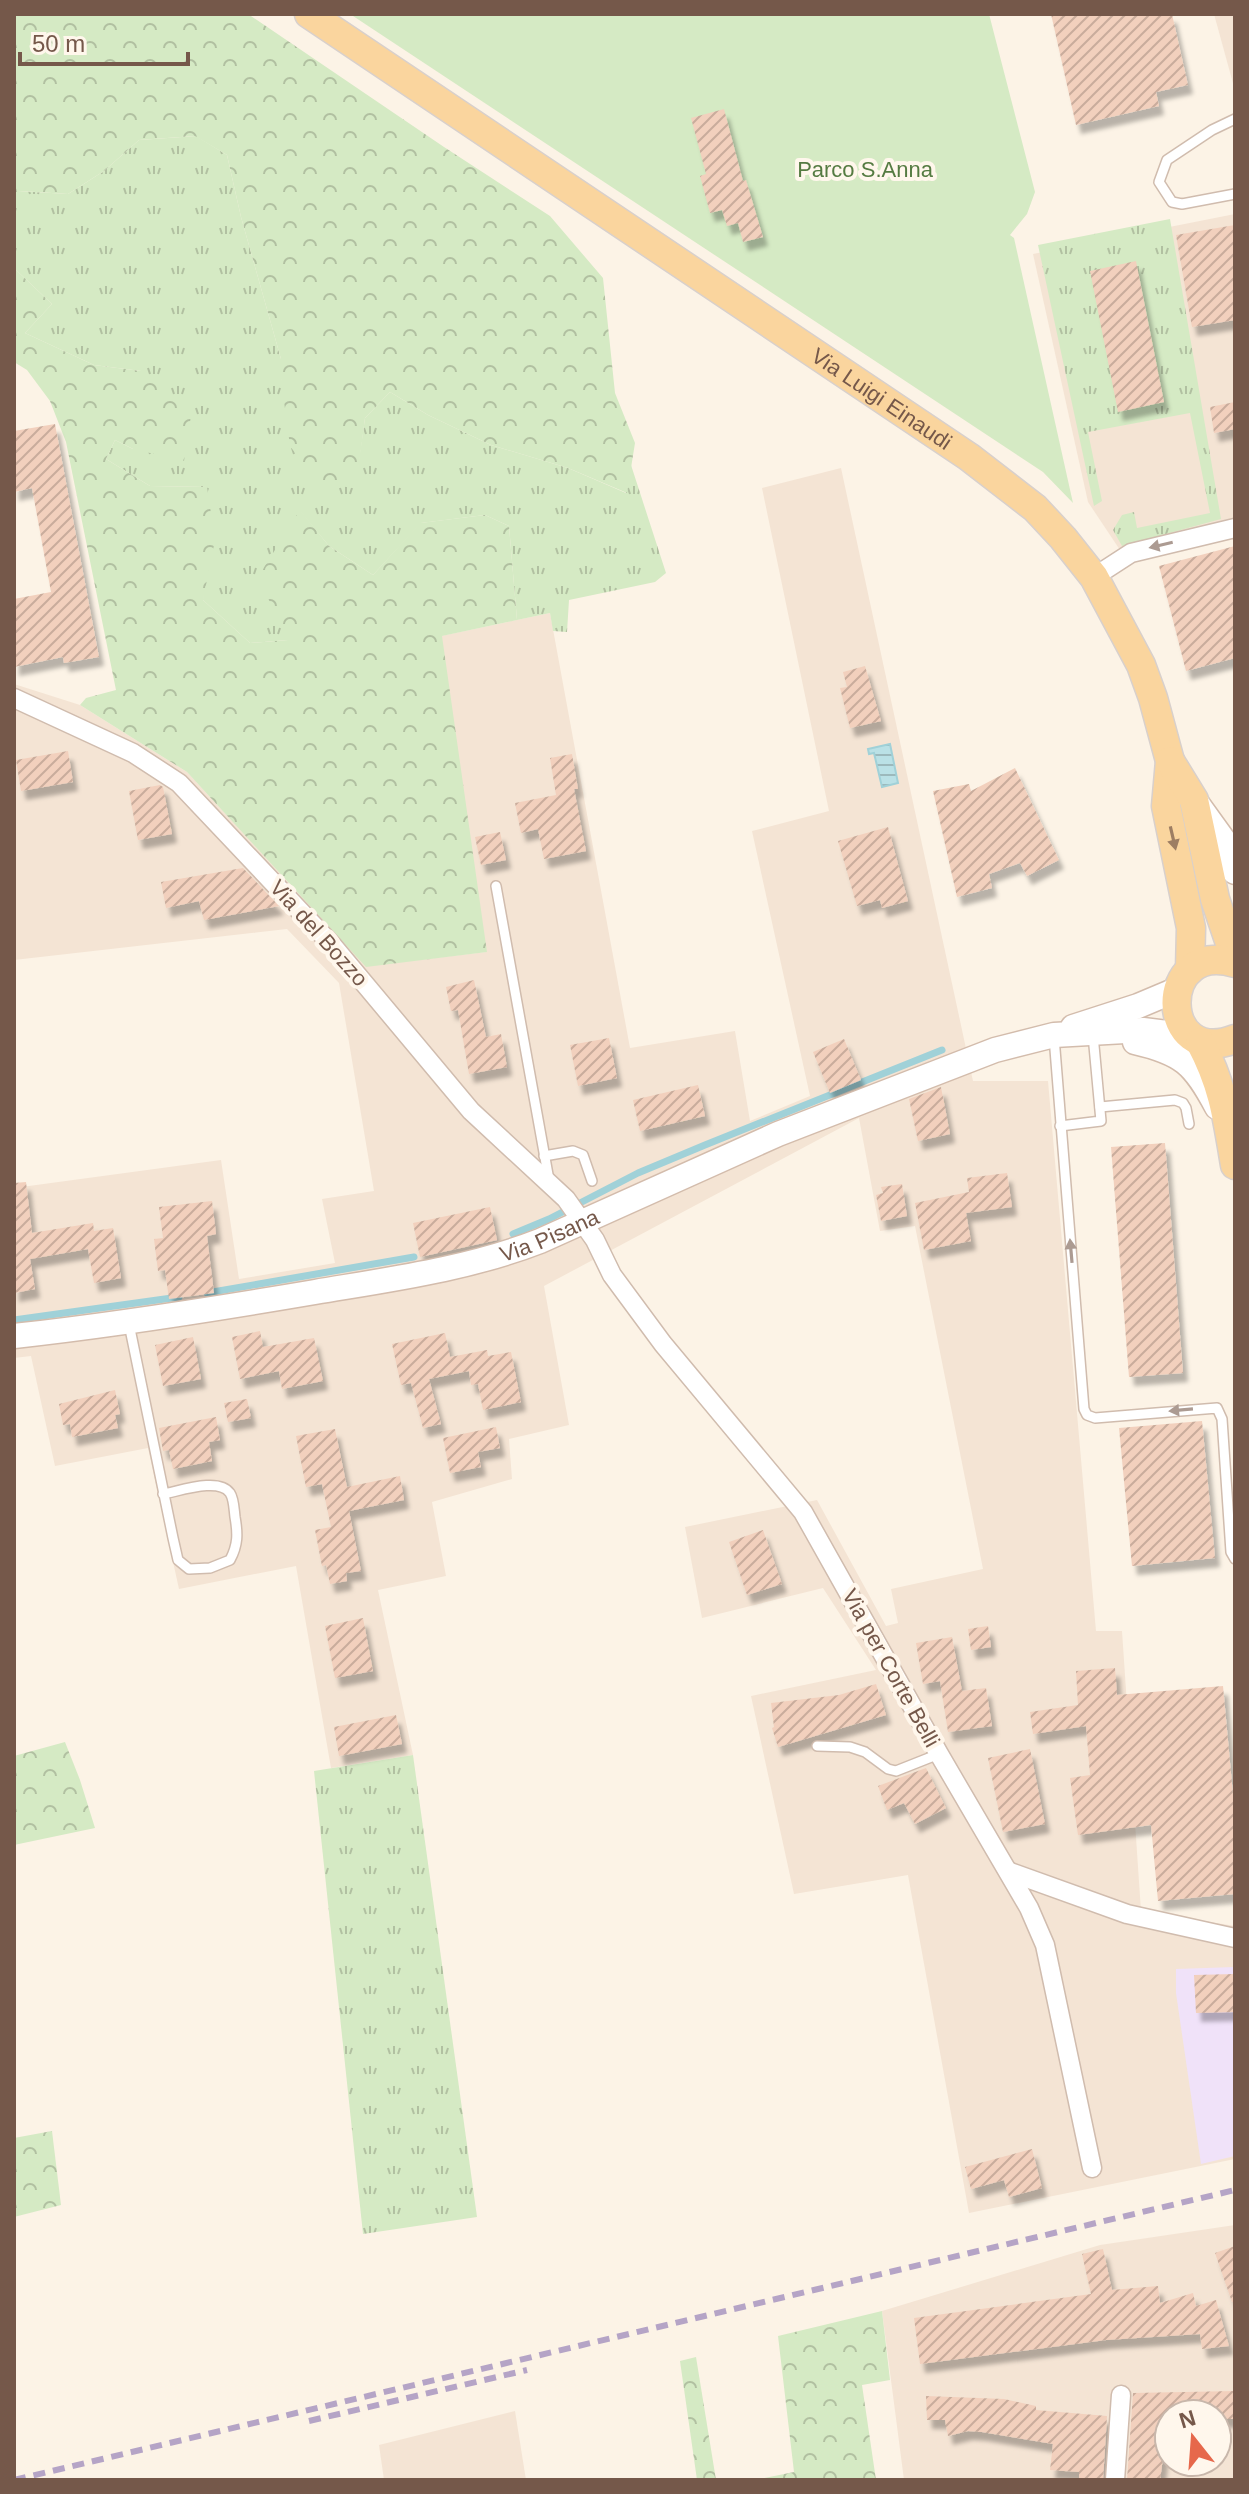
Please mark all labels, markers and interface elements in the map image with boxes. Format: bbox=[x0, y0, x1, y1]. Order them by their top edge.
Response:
scale bar bbox=[20, 16, 188, 66]
text: 50 m bbox=[32, 30, 85, 57]
park label: Parco S.Anna bbox=[797, 157, 934, 182]
street label: Via Luigi Einaudi bbox=[807, 343, 957, 455]
one-way arrow bbox=[1149, 540, 1174, 552]
one-way arrow bbox=[1167, 826, 1180, 851]
street label: Via del Bozzo bbox=[265, 875, 373, 991]
street label: Via Pisana bbox=[497, 1203, 603, 1267]
one-way arrow bbox=[1064, 1238, 1077, 1263]
one-way arrow bbox=[1168, 1404, 1193, 1417]
street label: Via per Corte Belli bbox=[837, 1585, 945, 1751]
north arrow bbox=[1153, 2398, 1233, 2478]
text: N bbox=[1176, 2405, 1199, 2434]

